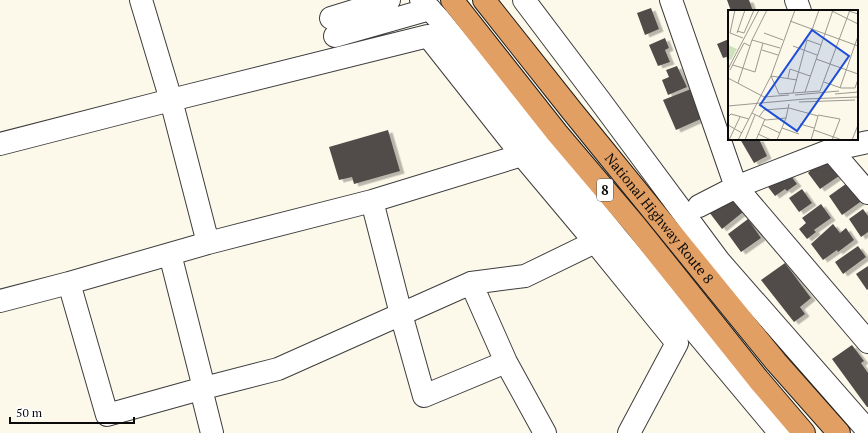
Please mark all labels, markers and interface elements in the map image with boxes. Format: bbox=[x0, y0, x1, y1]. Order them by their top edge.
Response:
inset map bbox=[728, 10, 858, 140]
street label: National Highway Route 8 bbox=[601, 149, 718, 287]
road number: 8 bbox=[597, 179, 613, 201]
scale bar bbox=[10, 399, 134, 425]
text: 50 m bbox=[16, 405, 43, 420]

